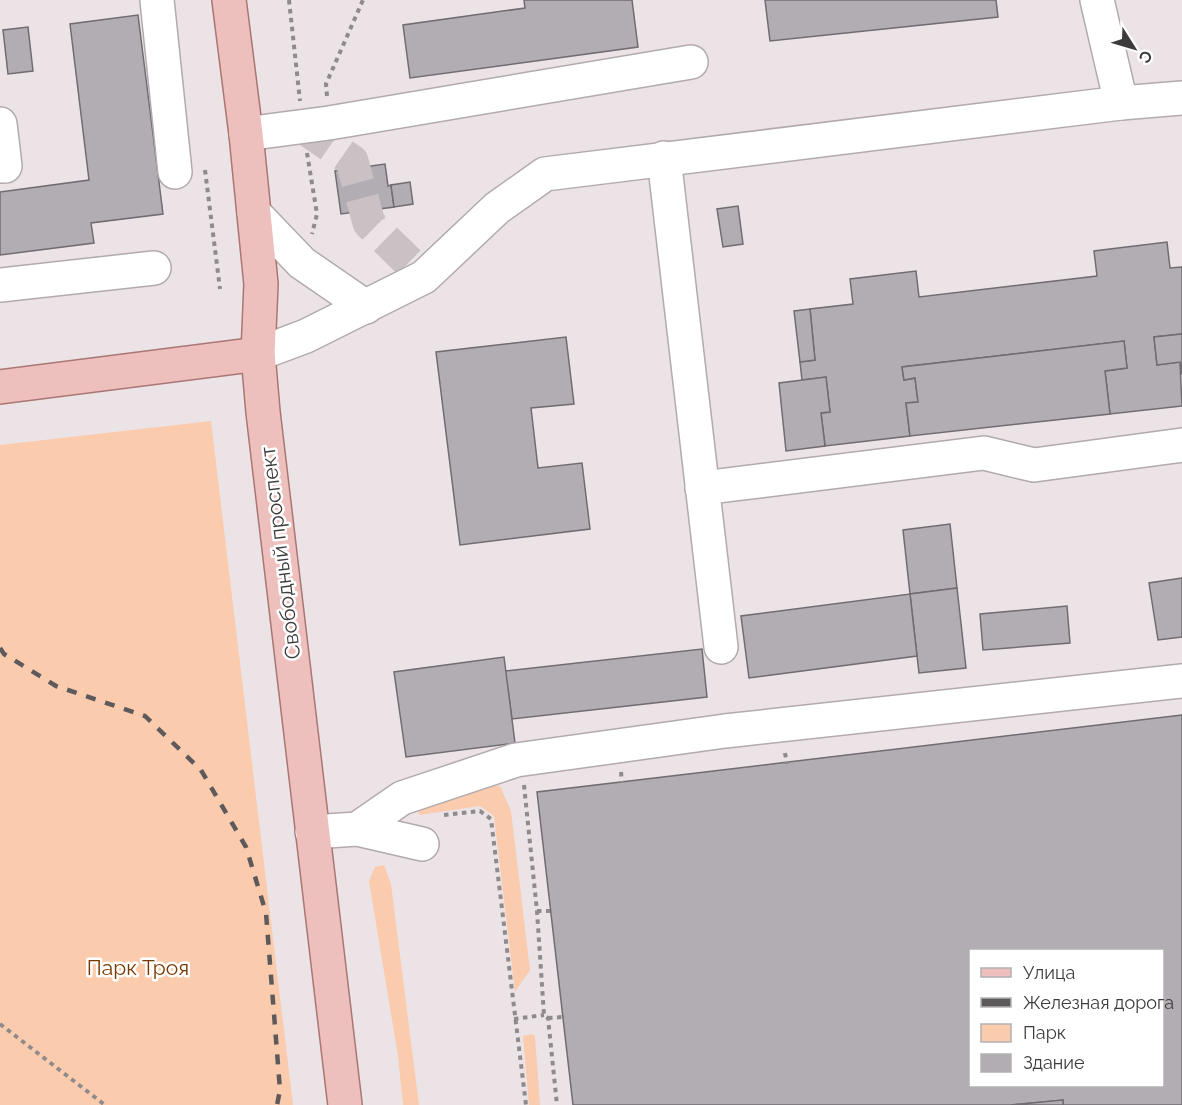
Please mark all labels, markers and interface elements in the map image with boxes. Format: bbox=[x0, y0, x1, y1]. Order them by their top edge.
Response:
north arrow bbox=[1104, 18, 1164, 78]
text: С bbox=[1135, 47, 1156, 67]
street label: Свободный проспект bbox=[255, 445, 305, 661]
legend bbox=[969, 949, 1164, 1087]
park label: Парк Троя bbox=[87, 955, 189, 980]
text: Улица bbox=[1023, 962, 1075, 983]
text: Железная дорога bbox=[1023, 992, 1174, 1013]
text: Парк bbox=[1023, 1022, 1066, 1043]
text: Здание bbox=[1023, 1052, 1085, 1073]

